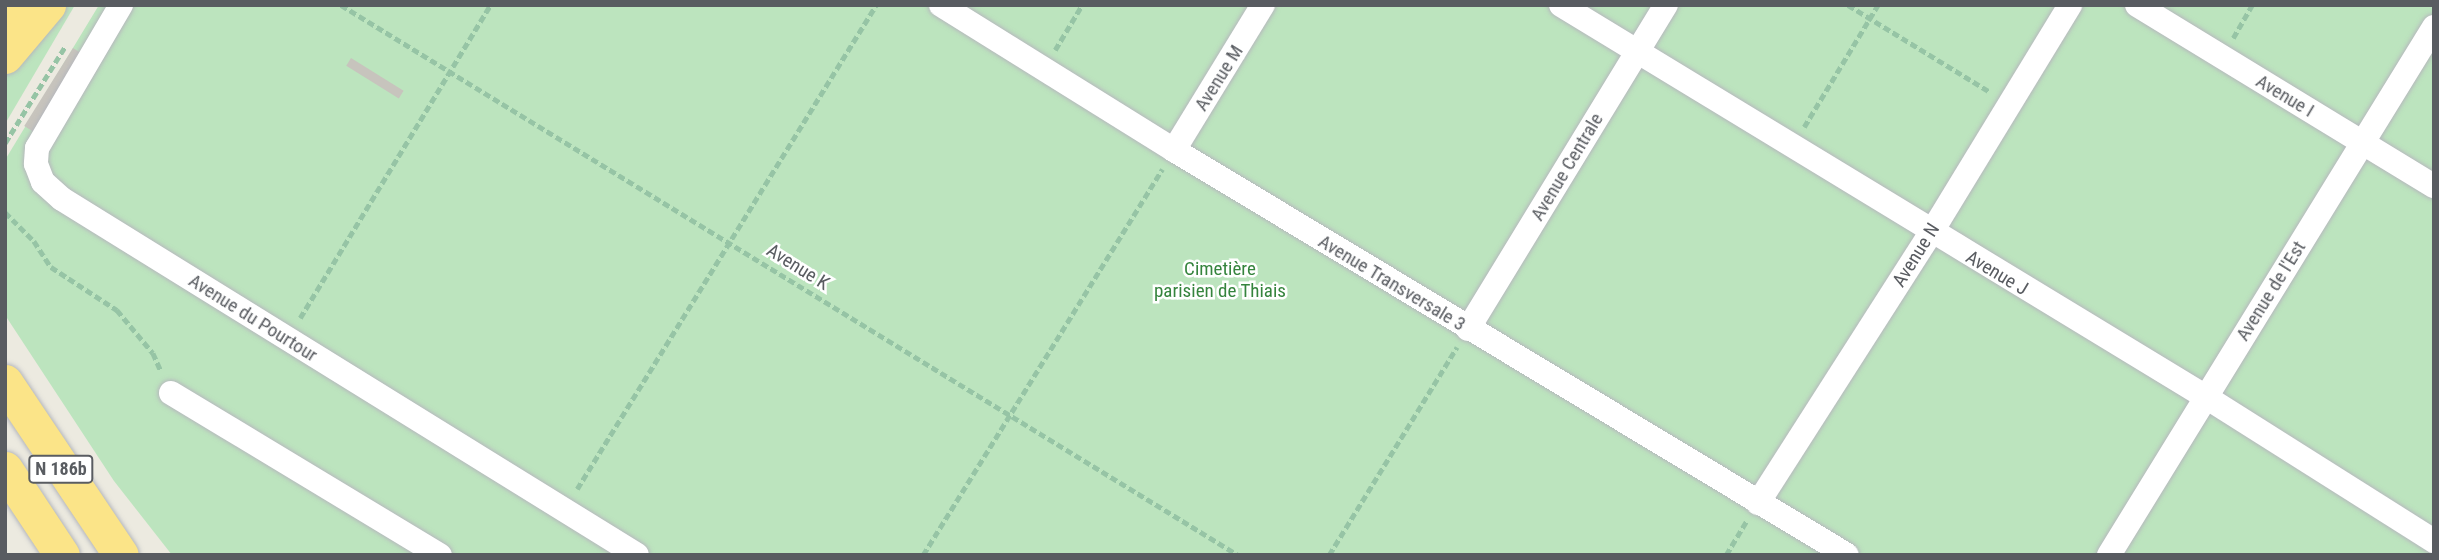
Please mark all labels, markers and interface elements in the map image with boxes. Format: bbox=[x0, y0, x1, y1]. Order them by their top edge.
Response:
street label: Avenue M bbox=[1190, 41, 1248, 115]
street label: Avenue I bbox=[2252, 70, 2318, 122]
street label: Avenue Centrale bbox=[1526, 109, 1608, 225]
street label: Avenue N bbox=[1888, 219, 1944, 291]
street label: Avenue Transversale 3 bbox=[1314, 230, 1470, 336]
street label: Avenue de l'Est bbox=[2231, 237, 2311, 345]
street label: Avenue K bbox=[763, 239, 833, 295]
street label: Avenue J bbox=[1962, 246, 2032, 300]
park label: Cimetière parisien de Thiais bbox=[1154, 258, 1286, 302]
street label: Avenue du Pourtour bbox=[184, 269, 322, 367]
road number: N 186b bbox=[28, 454, 94, 484]

